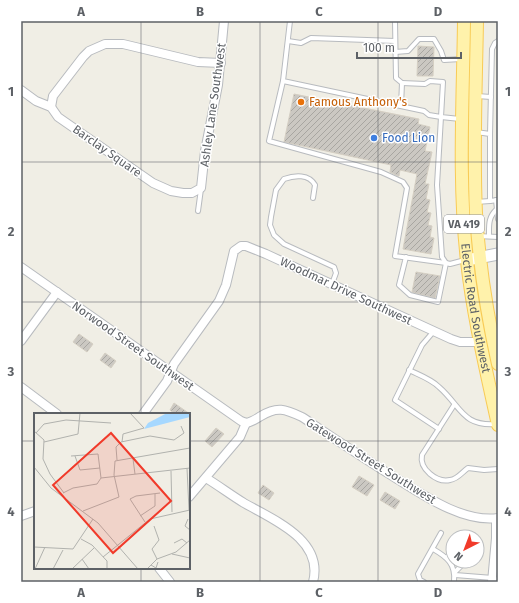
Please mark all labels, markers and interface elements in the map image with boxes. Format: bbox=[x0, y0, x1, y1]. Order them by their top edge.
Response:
text: A bbox=[76, 4, 85, 19]
text: B bbox=[196, 4, 204, 19]
text: C bbox=[315, 4, 323, 19]
text: D bbox=[434, 4, 443, 19]
scale bar bbox=[357, 34, 461, 60]
text: 100 m bbox=[363, 41, 395, 55]
street label: Ashley Lane Southwest bbox=[197, 42, 229, 168]
text: 1 bbox=[8, 84, 14, 99]
text: 1 bbox=[505, 84, 511, 99]
place label: Famous Anthony's bbox=[309, 95, 407, 109]
marker: Famous Anthony's bbox=[296, 97, 306, 107]
street label: Barclay Square bbox=[70, 122, 144, 180]
place label: Food Lion bbox=[382, 131, 435, 145]
marker: Food Lion bbox=[369, 133, 379, 143]
road number: VA 419 bbox=[444, 215, 484, 233]
text: 2 bbox=[8, 224, 15, 239]
text: 2 bbox=[505, 224, 512, 239]
street label: Electric Road Southwest bbox=[458, 243, 493, 375]
street label: Woodmar Drive Southwest bbox=[278, 254, 415, 328]
street label: Norwood Street Southwest bbox=[69, 299, 197, 394]
text: 3 bbox=[7, 364, 15, 379]
text: 3 bbox=[504, 364, 512, 379]
inset map bbox=[34, 413, 190, 569]
street label: Gatewood Street Southwest bbox=[303, 415, 439, 507]
text: 4 bbox=[7, 504, 15, 519]
text: 4 bbox=[504, 504, 512, 519]
north arrow bbox=[445, 529, 485, 569]
text: N bbox=[452, 549, 466, 563]
text: A bbox=[76, 585, 85, 600]
text: B bbox=[196, 585, 204, 600]
text: C bbox=[315, 585, 323, 600]
text: D bbox=[434, 585, 443, 600]

